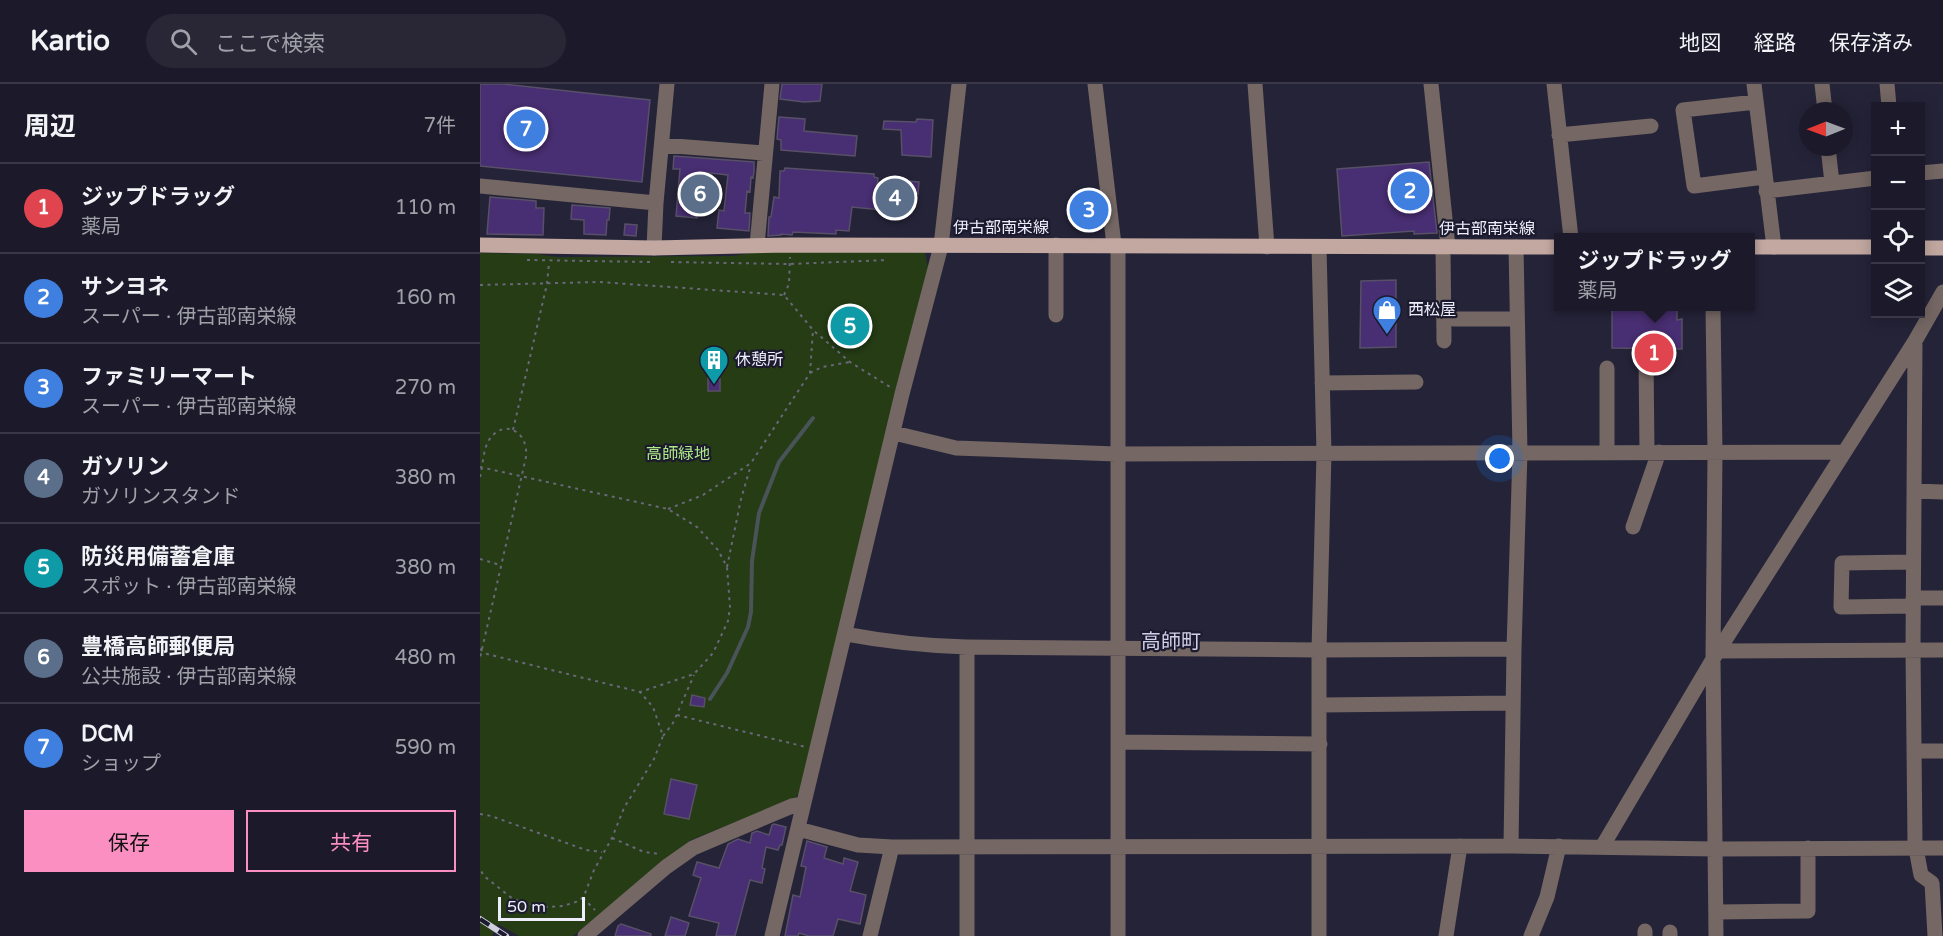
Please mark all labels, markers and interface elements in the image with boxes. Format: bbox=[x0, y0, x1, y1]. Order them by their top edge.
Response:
search box bbox=[146, 14, 566, 68]
text: Kartio bbox=[30, 24, 110, 58]
icon: search bbox=[167, 25, 200, 58]
text: ここで検索 bbox=[215, 31, 325, 57]
text: 地図 bbox=[1679, 31, 1721, 56]
text: 経路 bbox=[1754, 31, 1796, 56]
text: 保存済み bbox=[1829, 31, 1913, 56]
north arrow bbox=[1799, 102, 1853, 156]
map controls bbox=[1871, 102, 1925, 318]
button: + bbox=[1871, 102, 1925, 156]
pin: 7 bbox=[506, 106, 546, 152]
text: 周辺 bbox=[24, 111, 76, 142]
text: 7件 bbox=[423, 114, 456, 138]
button: − bbox=[1871, 156, 1925, 210]
pin: 2 bbox=[1390, 168, 1430, 214]
pin: 6 bbox=[680, 172, 720, 216]
pin: 4 bbox=[876, 176, 914, 220]
text: ジップドラッグ bbox=[81, 184, 235, 210]
pin: 3 bbox=[1070, 188, 1108, 232]
text: 1 bbox=[37, 196, 50, 220]
text: 110 m bbox=[395, 196, 456, 220]
button: locate bbox=[1871, 210, 1925, 264]
text: 薬局 bbox=[81, 215, 121, 239]
street label: 伊古部南栄線 bbox=[953, 218, 1049, 238]
street label: 伊古部南栄線 bbox=[1439, 219, 1535, 239]
popup bbox=[1554, 233, 1755, 311]
text: ジップドラッグ bbox=[1577, 248, 1732, 274]
button: layers bbox=[1871, 264, 1925, 318]
text: サンヨネ bbox=[81, 274, 169, 300]
text: 薬局 bbox=[1577, 279, 1617, 303]
text: 2 bbox=[37, 286, 50, 310]
text: 160 m bbox=[395, 286, 456, 310]
shop icon: 西松屋 bbox=[1371, 294, 1403, 336]
place label: 西松屋 bbox=[1408, 300, 1456, 320]
pin: 5 bbox=[830, 304, 869, 348]
text: スーパー · 伊古部南栄線 bbox=[81, 305, 296, 329]
pin: 1 bbox=[1634, 330, 1674, 376]
building icon: 休憩所 bbox=[698, 344, 730, 386]
place label: 休憩所 bbox=[735, 350, 783, 370]
text: ファミリーマート bbox=[81, 364, 257, 390]
text: 3 bbox=[37, 376, 50, 400]
text: 270 m bbox=[395, 376, 456, 400]
text: スーパー · 伊古部南栄線 bbox=[81, 395, 296, 419]
park label: 高師緑地 bbox=[646, 444, 710, 464]
your location bbox=[1485, 444, 1514, 473]
text: ガソリン bbox=[81, 454, 169, 480]
text: 4 bbox=[37, 466, 50, 490]
text: 380 m bbox=[395, 466, 456, 490]
text: ガソリンスタンド bbox=[81, 485, 241, 509]
text: 防災用備蓄倉庫 bbox=[81, 544, 235, 570]
text: 5 bbox=[37, 556, 50, 580]
text: 380 m bbox=[395, 556, 456, 580]
text: スポット · 伊古部南栄線 bbox=[81, 575, 297, 599]
district label: 高師町 bbox=[1141, 630, 1201, 654]
text: 豊橋高師郵便局 bbox=[81, 634, 235, 660]
text: 6 bbox=[37, 646, 50, 670]
text: 480 m bbox=[395, 646, 456, 670]
text: 公共施設 · 伊古部南栄線 bbox=[81, 665, 297, 689]
text: DCM bbox=[81, 721, 134, 747]
text: 7 bbox=[37, 736, 50, 760]
text: 590 m bbox=[395, 736, 456, 760]
text: ショップ bbox=[81, 752, 161, 776]
button: 保存 bbox=[24, 810, 234, 872]
button: 共有 bbox=[246, 810, 456, 872]
scale bar bbox=[498, 894, 585, 922]
text: 50 m bbox=[507, 897, 546, 917]

